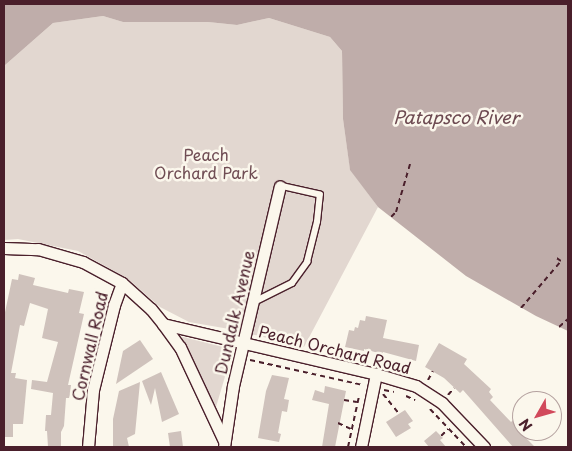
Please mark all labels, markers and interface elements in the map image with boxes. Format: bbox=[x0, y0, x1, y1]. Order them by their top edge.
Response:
water label: Patapsco River bbox=[393, 106, 519, 128]
park label: Peach Orchard Park bbox=[154, 144, 258, 182]
street label: Dundalk Avenue bbox=[210, 248, 258, 376]
street label: Cornwall Road bbox=[67, 289, 111, 403]
street label: Peach Orchard Road bbox=[256, 320, 414, 378]
north arrow bbox=[512, 391, 562, 441]
text: N bbox=[514, 414, 537, 436]

